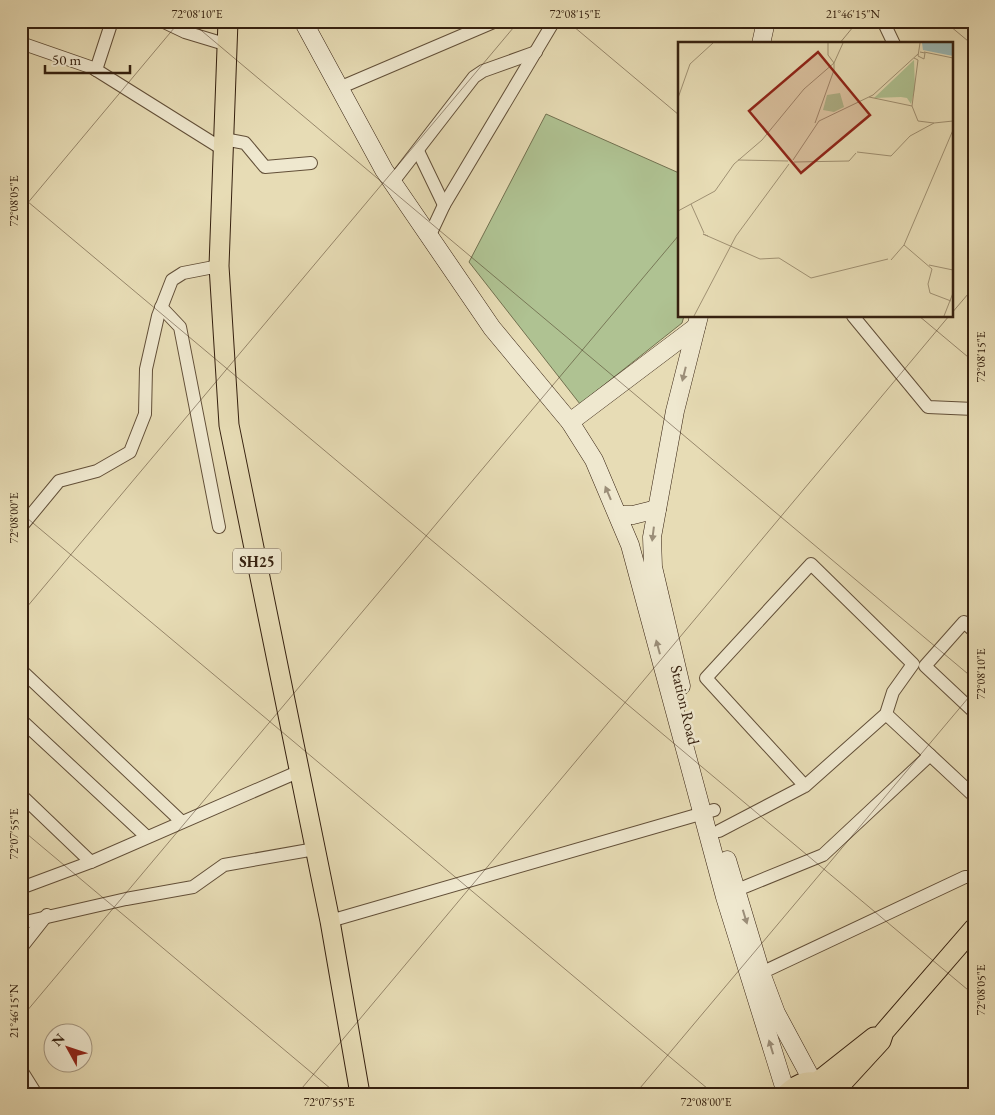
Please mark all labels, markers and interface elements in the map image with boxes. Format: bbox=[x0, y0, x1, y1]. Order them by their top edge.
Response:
text: 72°08'10"E bbox=[171, 6, 223, 22]
text: 72°08'15"E bbox=[549, 6, 601, 22]
text: 21°46'15"N bbox=[826, 6, 880, 22]
scale bar bbox=[45, 42, 130, 74]
inset map bbox=[678, 42, 952, 318]
text: 50 m bbox=[52, 50, 81, 69]
text: 72°08'05"E bbox=[6, 175, 22, 227]
text: 72°08'15"E bbox=[973, 331, 989, 383]
one-way arrow bbox=[680, 367, 688, 382]
one-way arrow bbox=[603, 486, 611, 500]
text: 72°08'00"E bbox=[6, 492, 22, 544]
one-way arrow bbox=[649, 526, 657, 542]
road number: SH25 bbox=[233, 548, 281, 574]
one-way arrow bbox=[654, 639, 662, 654]
text: 72°08'10"E bbox=[973, 648, 989, 700]
street label: Station Road bbox=[666, 663, 705, 748]
text: 72°07'55"E bbox=[6, 808, 22, 860]
one-way arrow bbox=[741, 910, 749, 925]
text: 72°08'05"E bbox=[973, 964, 989, 1016]
text: 21°46'15"N bbox=[6, 984, 22, 1038]
north arrow bbox=[42, 1022, 92, 1072]
text: N bbox=[48, 1029, 69, 1050]
one-way arrow bbox=[767, 1039, 774, 1054]
text: 72°07'55"E bbox=[303, 1094, 355, 1110]
text: 72°08'00"E bbox=[680, 1094, 732, 1110]

